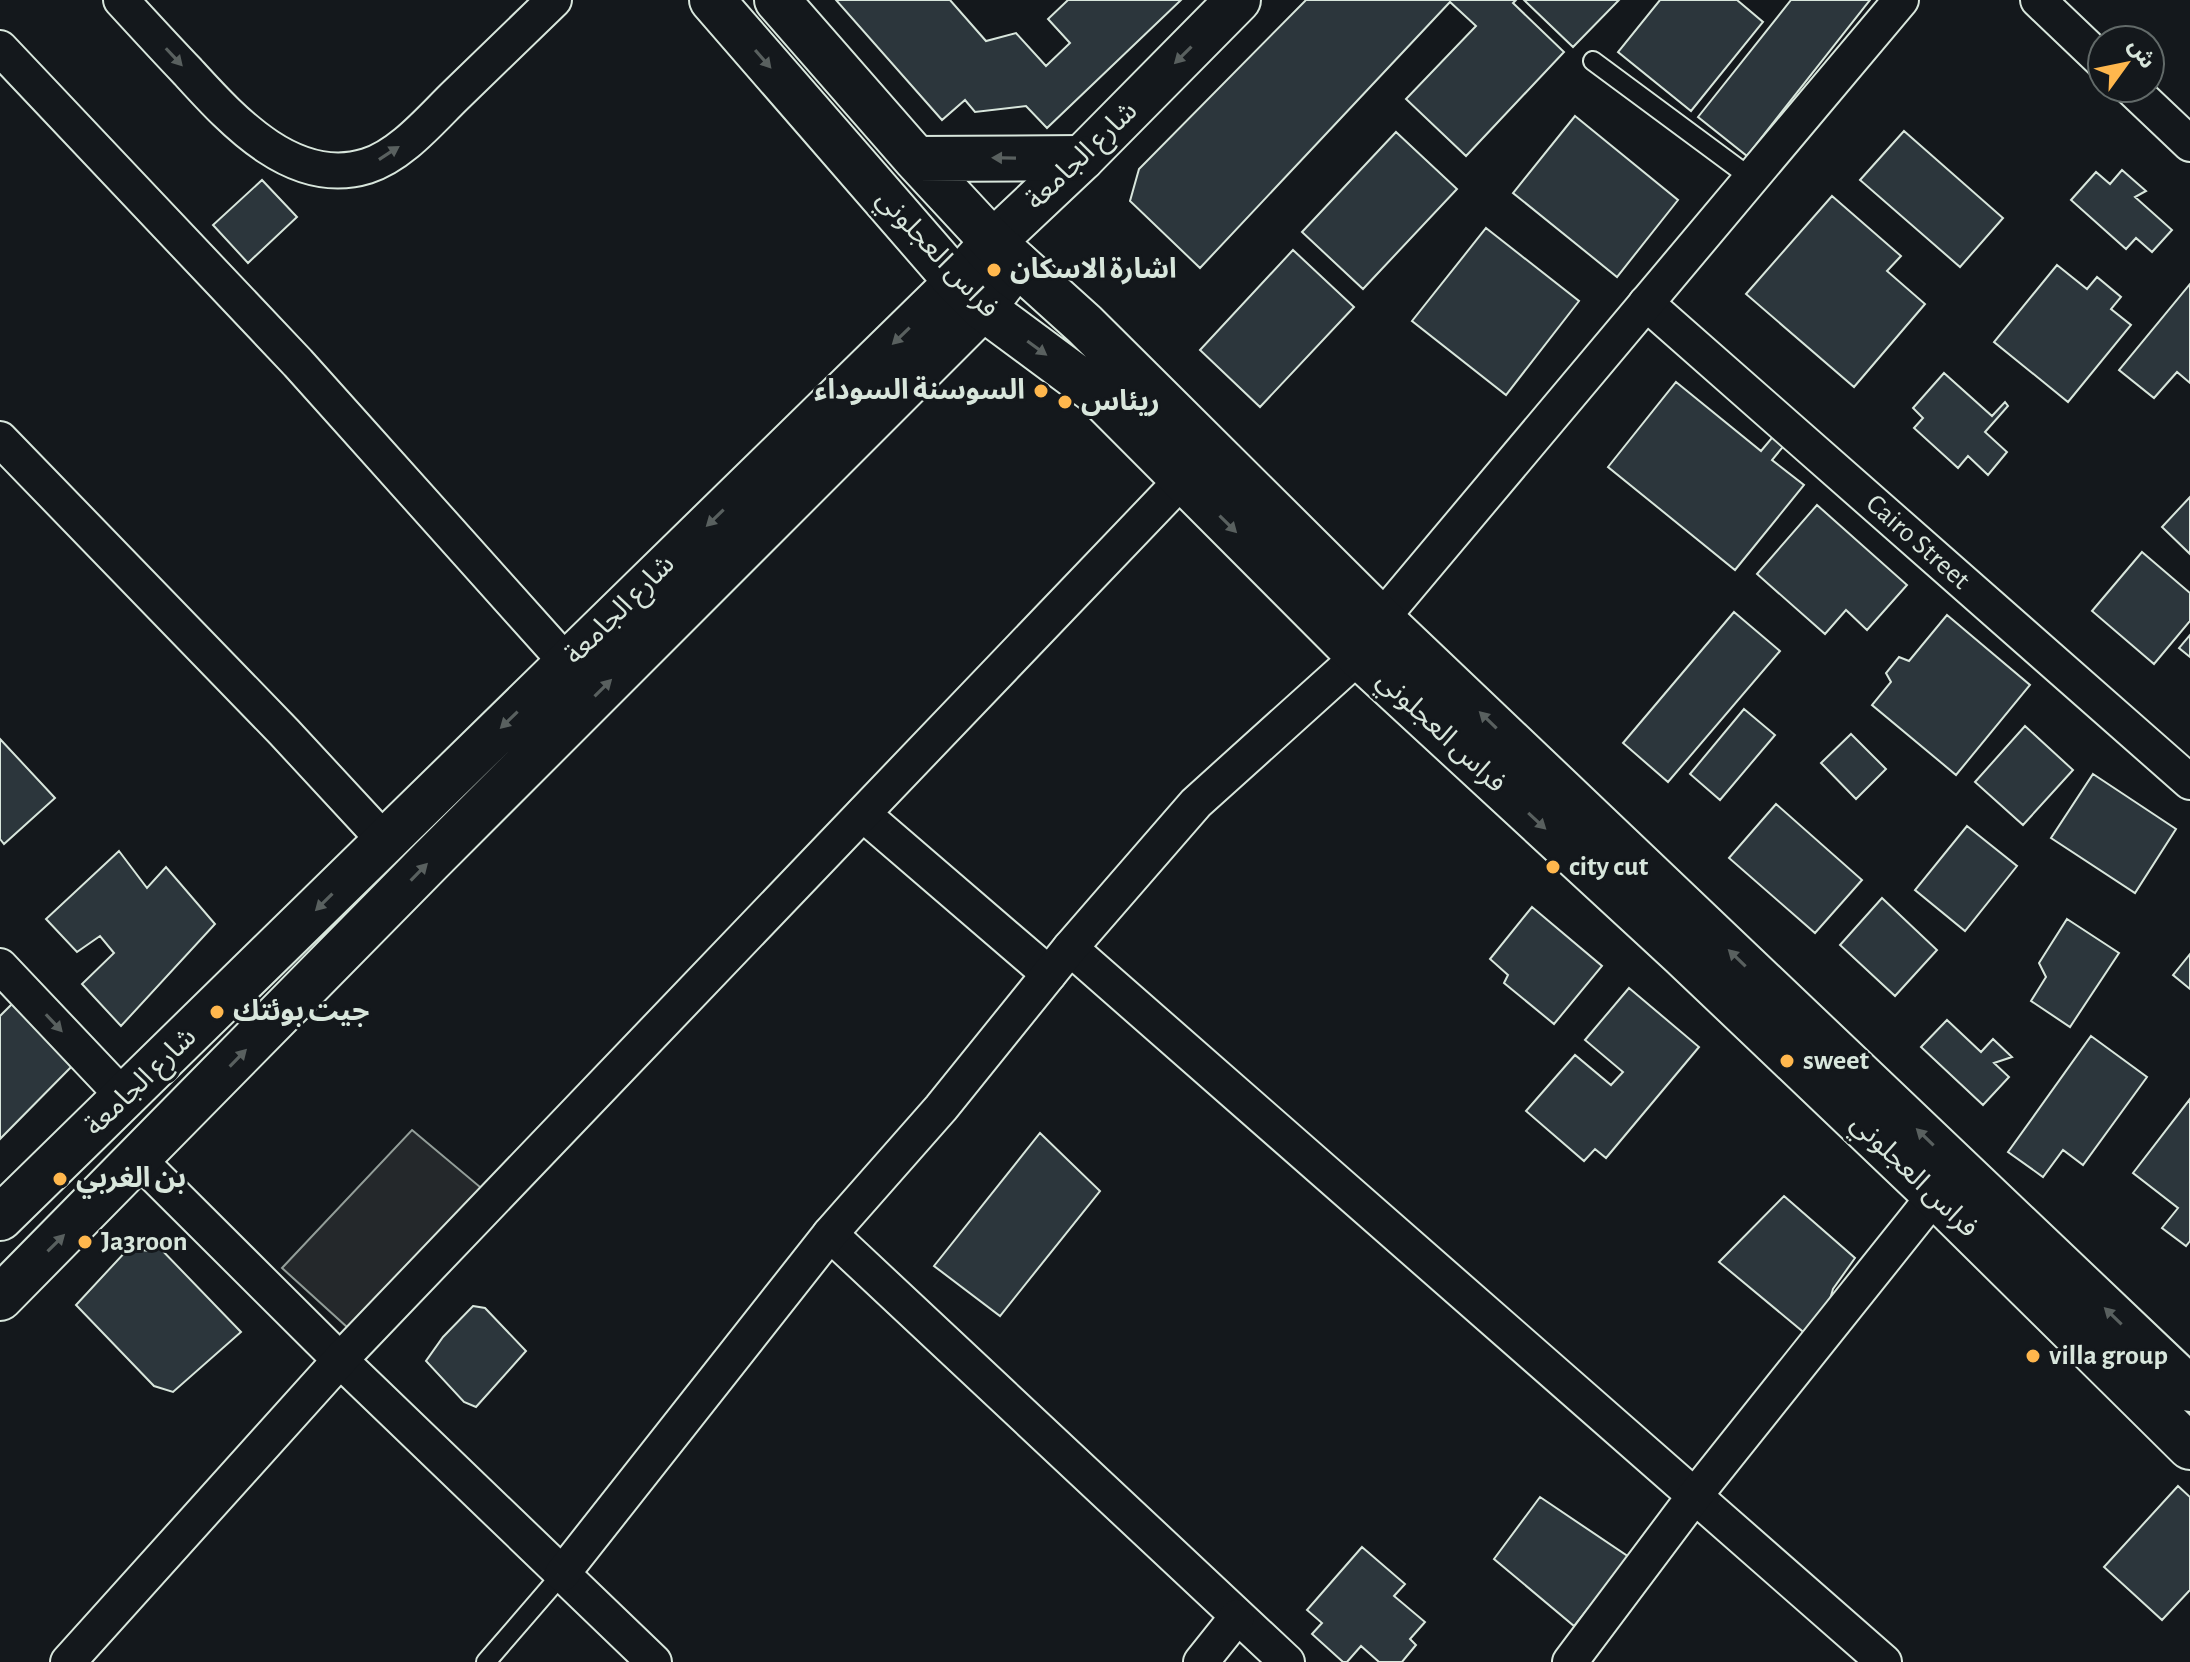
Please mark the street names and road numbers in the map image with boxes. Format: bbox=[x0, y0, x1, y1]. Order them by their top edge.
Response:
street label: شارع الجامعة bbox=[1021, 97, 1146, 219]
street label: فراس العجلوني bbox=[867, 184, 1003, 327]
street label: Cairo Street bbox=[1861, 490, 1975, 595]
street label: شارع الجامعة bbox=[560, 550, 684, 674]
street label: فراس العجلوني bbox=[1368, 666, 1511, 802]
street label: شارع الجامعة bbox=[80, 1023, 205, 1145]
street label: فراس العجلوني bbox=[1841, 1109, 1983, 1247]

